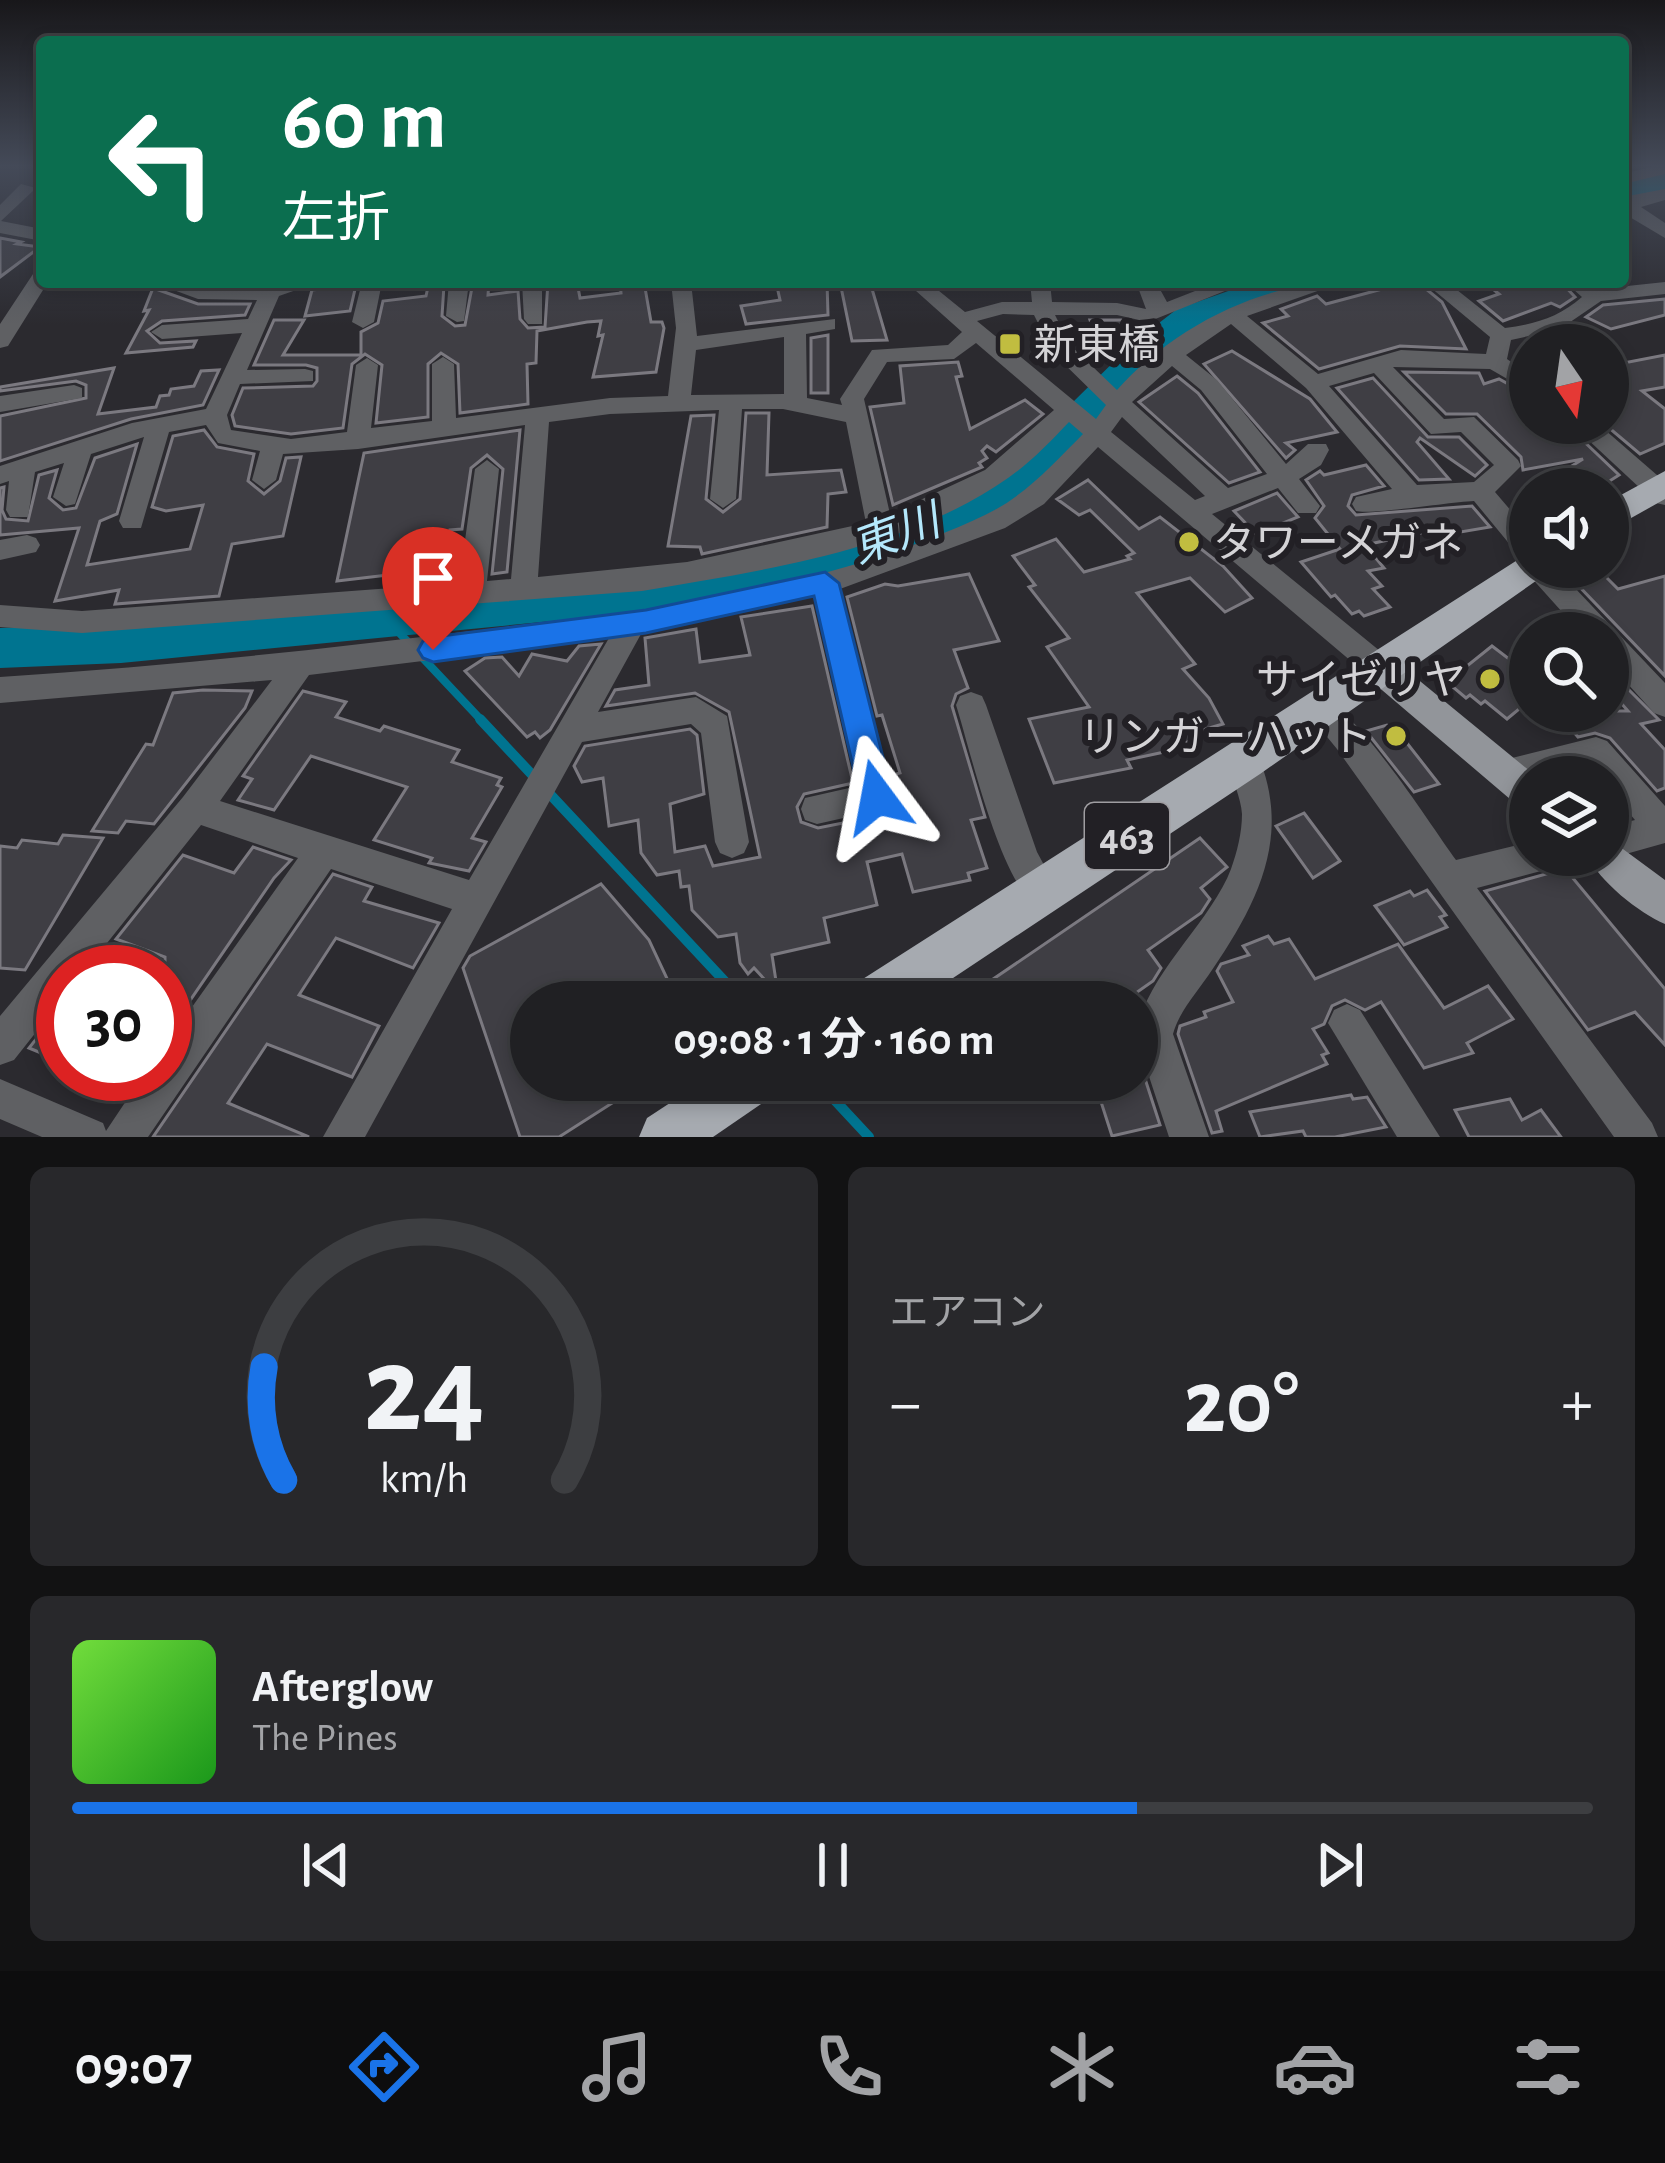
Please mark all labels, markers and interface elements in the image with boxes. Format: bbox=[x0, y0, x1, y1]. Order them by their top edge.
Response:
text: 60 m bbox=[282, 80, 447, 164]
icon: left bbox=[84, 84, 240, 240]
text: 左折 bbox=[282, 193, 390, 247]
place label: 新東橋 bbox=[1034, 323, 1160, 367]
north arrow bbox=[1509, 324, 1629, 444]
map controls bbox=[1509, 324, 1629, 876]
marker: 新東橋 bbox=[997, 331, 1023, 357]
button: sound bbox=[1509, 468, 1629, 588]
water label: 東川 bbox=[845, 496, 950, 572]
place label: タワーメガネ bbox=[1213, 522, 1463, 565]
pin bbox=[382, 527, 484, 650]
marker: タワーメガネ bbox=[1176, 529, 1202, 555]
icon: arrive bbox=[400, 545, 466, 611]
button: search bbox=[1509, 612, 1629, 732]
place label: サイゼリヤ bbox=[1256, 658, 1466, 702]
marker: サイゼリヤ bbox=[1477, 666, 1503, 692]
place label: リンガーハット bbox=[1079, 716, 1372, 759]
marker: リンガーハット bbox=[1383, 723, 1409, 749]
position arrow bbox=[814, 734, 940, 860]
button: layers bbox=[1509, 756, 1629, 876]
road number: 463 bbox=[1085, 803, 1169, 869]
speed limit sign: 30 bbox=[36, 945, 192, 1101]
text: 09:08 · 1 分 · 160 m bbox=[673, 1018, 995, 1063]
text: エアコン bbox=[890, 1294, 1046, 1333]
text: 24 bbox=[363, 1329, 485, 1454]
text: 20° bbox=[1183, 1359, 1299, 1449]
text: − bbox=[890, 1371, 921, 1437]
text: + bbox=[1561, 1371, 1593, 1437]
text: km/h bbox=[380, 1457, 468, 1500]
text: Afterglow bbox=[252, 1665, 433, 1710]
text: The Pines bbox=[252, 1719, 398, 1758]
icon: previous bbox=[293, 1832, 359, 1898]
icon: pause bbox=[800, 1832, 866, 1898]
icon: next bbox=[1307, 1832, 1373, 1898]
icon: directions bbox=[342, 2025, 426, 2109]
icon: music bbox=[575, 2025, 659, 2109]
icon: phone bbox=[807, 2025, 891, 2109]
icon: climate bbox=[1040, 2025, 1124, 2109]
icon: car bbox=[1273, 2025, 1357, 2109]
icon: filters bbox=[1506, 2025, 1590, 2109]
text: 09:07 bbox=[74, 2040, 193, 2094]

